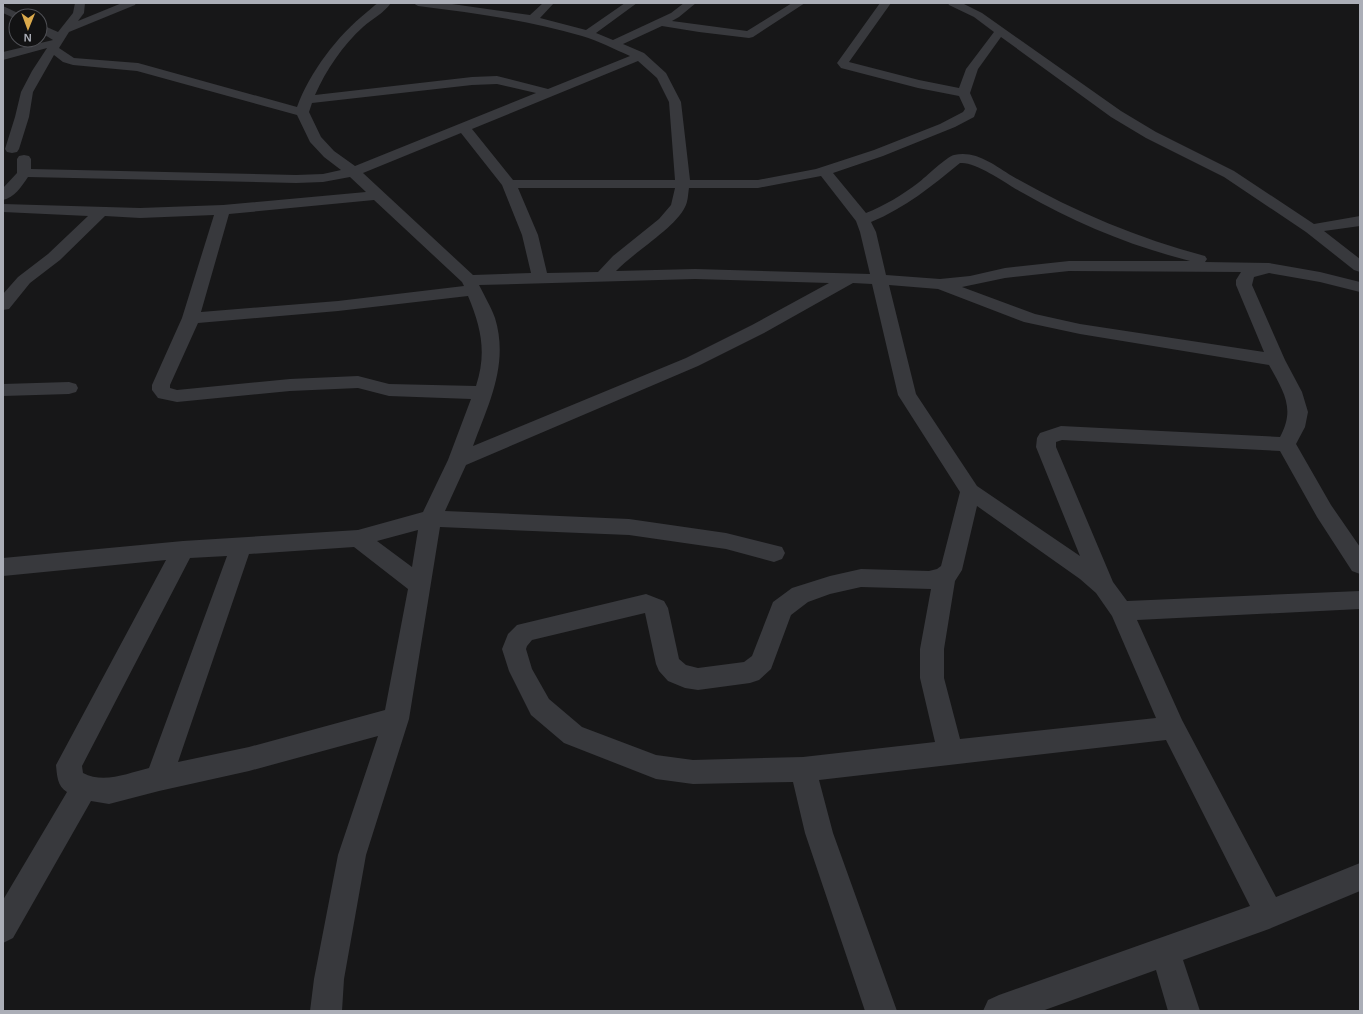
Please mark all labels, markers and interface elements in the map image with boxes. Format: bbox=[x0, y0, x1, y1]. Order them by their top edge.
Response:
north arrow bbox=[8, 8, 48, 48]
text: N bbox=[24, 32, 32, 44]

